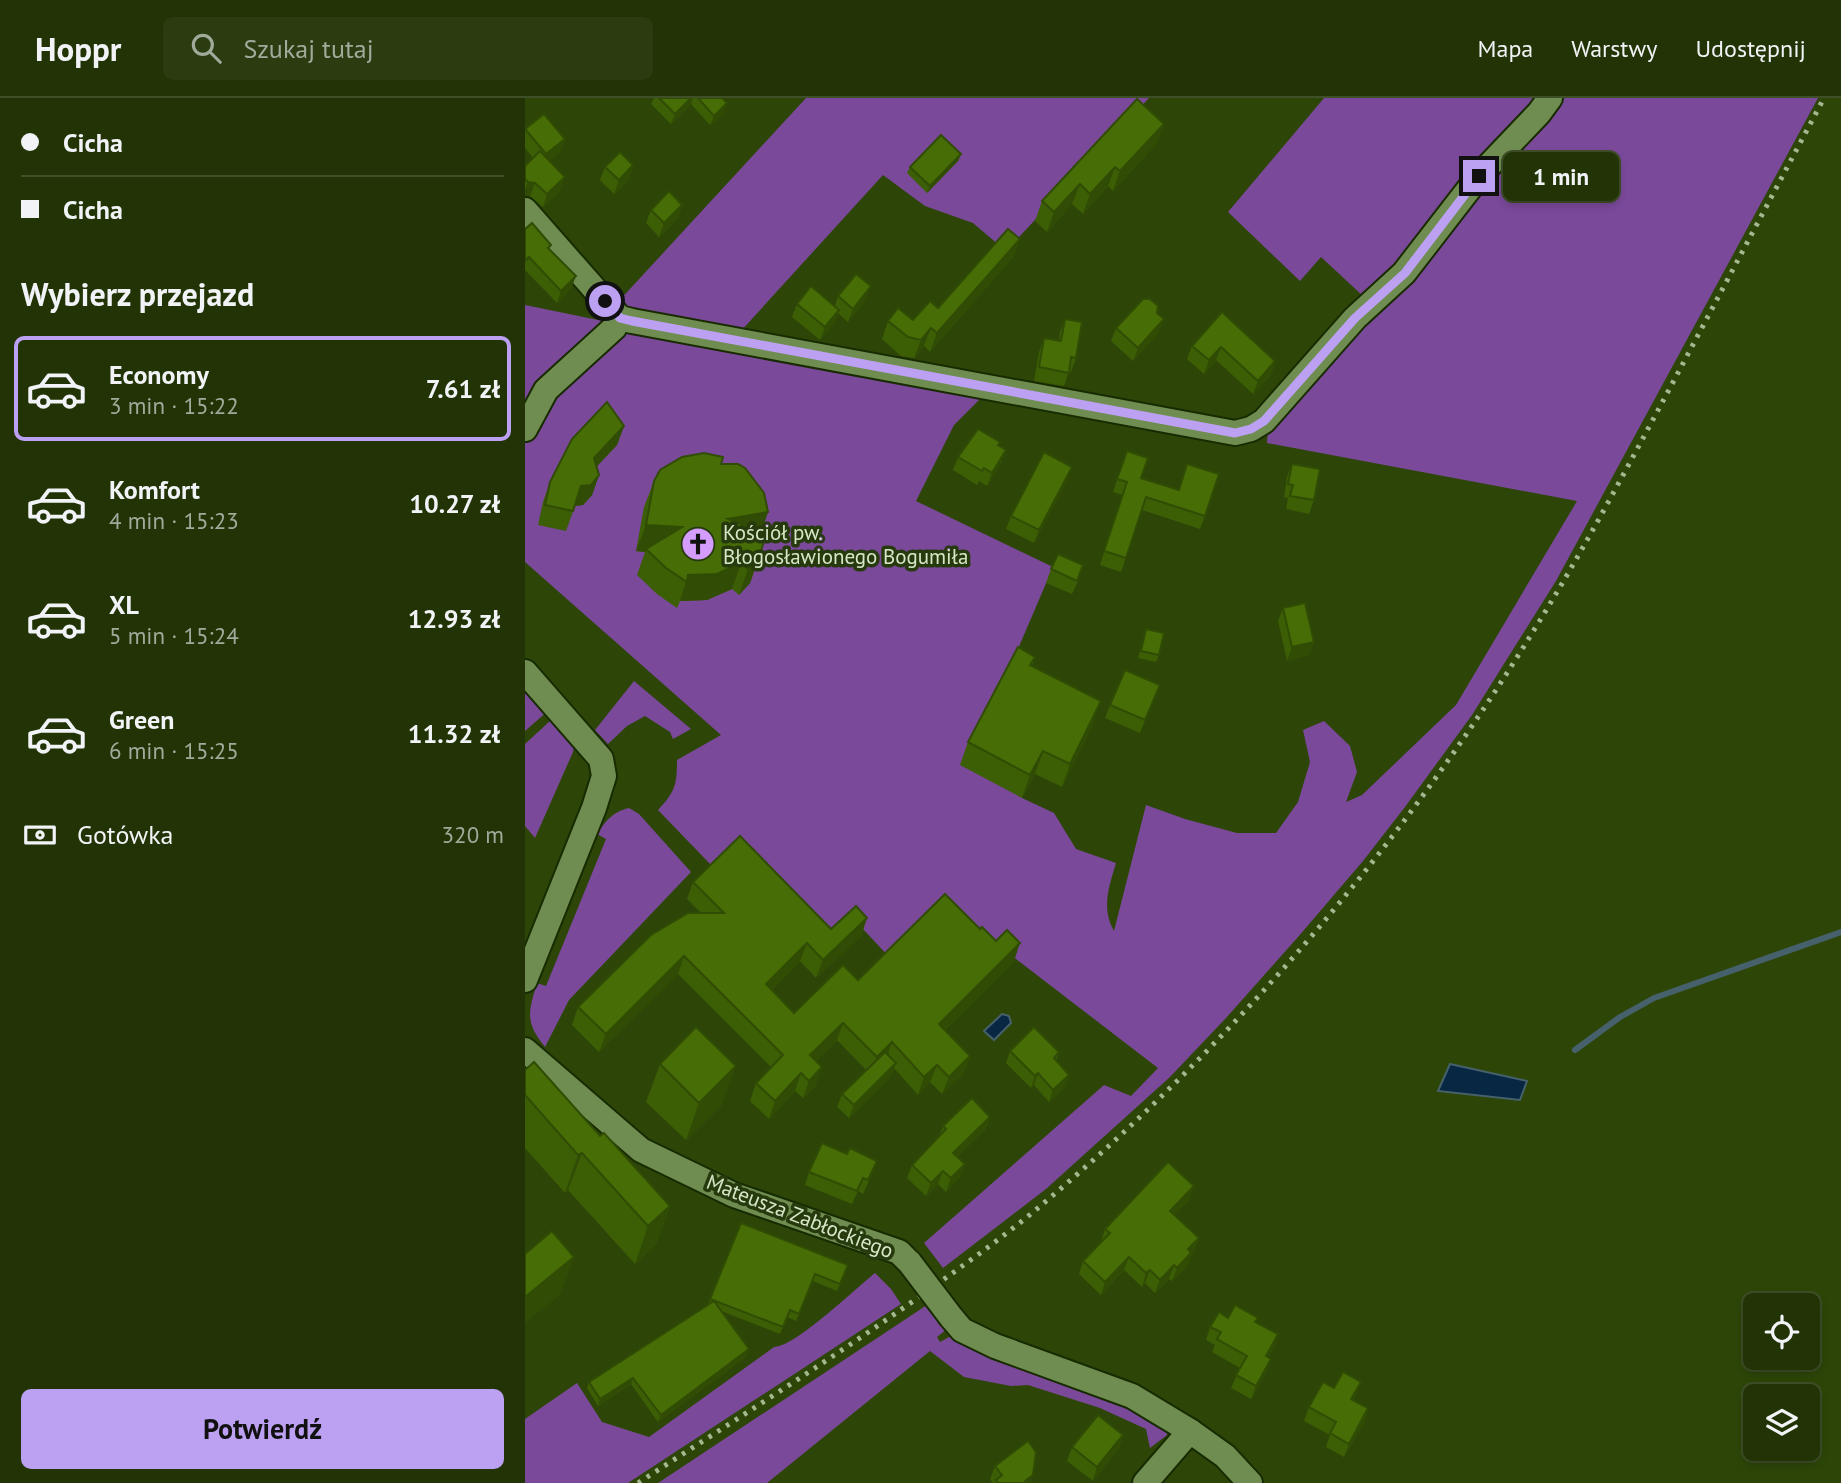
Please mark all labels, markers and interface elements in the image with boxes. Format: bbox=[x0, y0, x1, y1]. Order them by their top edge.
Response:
search box bbox=[163, 17, 653, 80]
text: Hoppr bbox=[35, 27, 121, 70]
icon: search bbox=[187, 29, 225, 67]
text: Szukaj tutaj bbox=[243, 32, 374, 65]
text: Mapa bbox=[1478, 33, 1533, 64]
text: Warstwy bbox=[1571, 33, 1657, 64]
text: Udostępnij bbox=[1695, 33, 1806, 64]
text: Cicha bbox=[63, 126, 123, 159]
callout: 1 min bbox=[1503, 152, 1619, 200]
route end bbox=[1463, 160, 1495, 192]
text: 1 min bbox=[1533, 162, 1589, 191]
text: Cicha bbox=[63, 193, 123, 226]
text: Wybierz przejazd bbox=[21, 273, 254, 315]
route start bbox=[589, 285, 621, 317]
icon: car bbox=[25, 357, 88, 420]
text: Economy bbox=[109, 358, 209, 391]
text: 7.61 zł bbox=[426, 372, 500, 405]
text: 3 min · 15:22 bbox=[109, 391, 239, 420]
icon: car bbox=[25, 472, 88, 535]
text: Komfort bbox=[109, 473, 200, 506]
text: 10.27 zł bbox=[409, 487, 500, 520]
text: 4 min · 15:23 bbox=[109, 506, 239, 535]
place label: Kościół pw. Błogosławionego Bogumiła bbox=[723, 519, 968, 570]
church icon: Kościół pw. Błogosławionego Bogumiła bbox=[679, 525, 717, 563]
icon: car bbox=[25, 587, 88, 650]
text: XL bbox=[109, 588, 139, 621]
text: 12.93 zł bbox=[408, 602, 500, 635]
text: 5 min · 15:24 bbox=[109, 621, 239, 650]
icon: car bbox=[25, 702, 88, 765]
text: Green bbox=[109, 703, 174, 736]
text: 11.32 zł bbox=[408, 717, 500, 750]
text: 6 min · 15:25 bbox=[109, 736, 239, 765]
icon: cash bbox=[21, 816, 59, 854]
text: Gotówka bbox=[77, 818, 174, 851]
text: 320 m bbox=[442, 820, 504, 849]
street label: Mateusza Zabłockiego bbox=[703, 1168, 897, 1264]
map controls bbox=[1743, 1293, 1820, 1461]
button: locate bbox=[1743, 1293, 1820, 1370]
button: layers bbox=[1743, 1384, 1820, 1461]
button: Potwierdź bbox=[21, 1389, 504, 1469]

